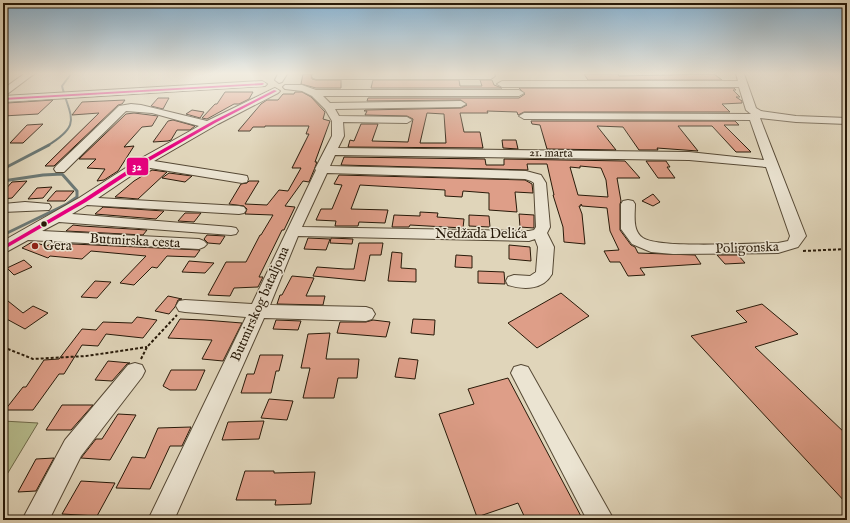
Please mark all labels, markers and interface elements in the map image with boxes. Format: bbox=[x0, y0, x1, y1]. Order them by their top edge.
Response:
street label: 21. marta bbox=[529, 145, 574, 161]
line badge: 32 bbox=[126, 157, 149, 176]
text: 32 bbox=[132, 160, 142, 174]
unlabelled marker bbox=[39, 219, 49, 229]
street label: Nedžada Delića bbox=[435, 225, 528, 243]
street label: Butmirska cesta bbox=[89, 230, 182, 252]
place label: Gera bbox=[43, 237, 73, 255]
street label: Poligonska bbox=[715, 238, 780, 258]
marker: Gera bbox=[30, 241, 40, 251]
street label: Butmirskog bataljona bbox=[227, 243, 294, 364]

